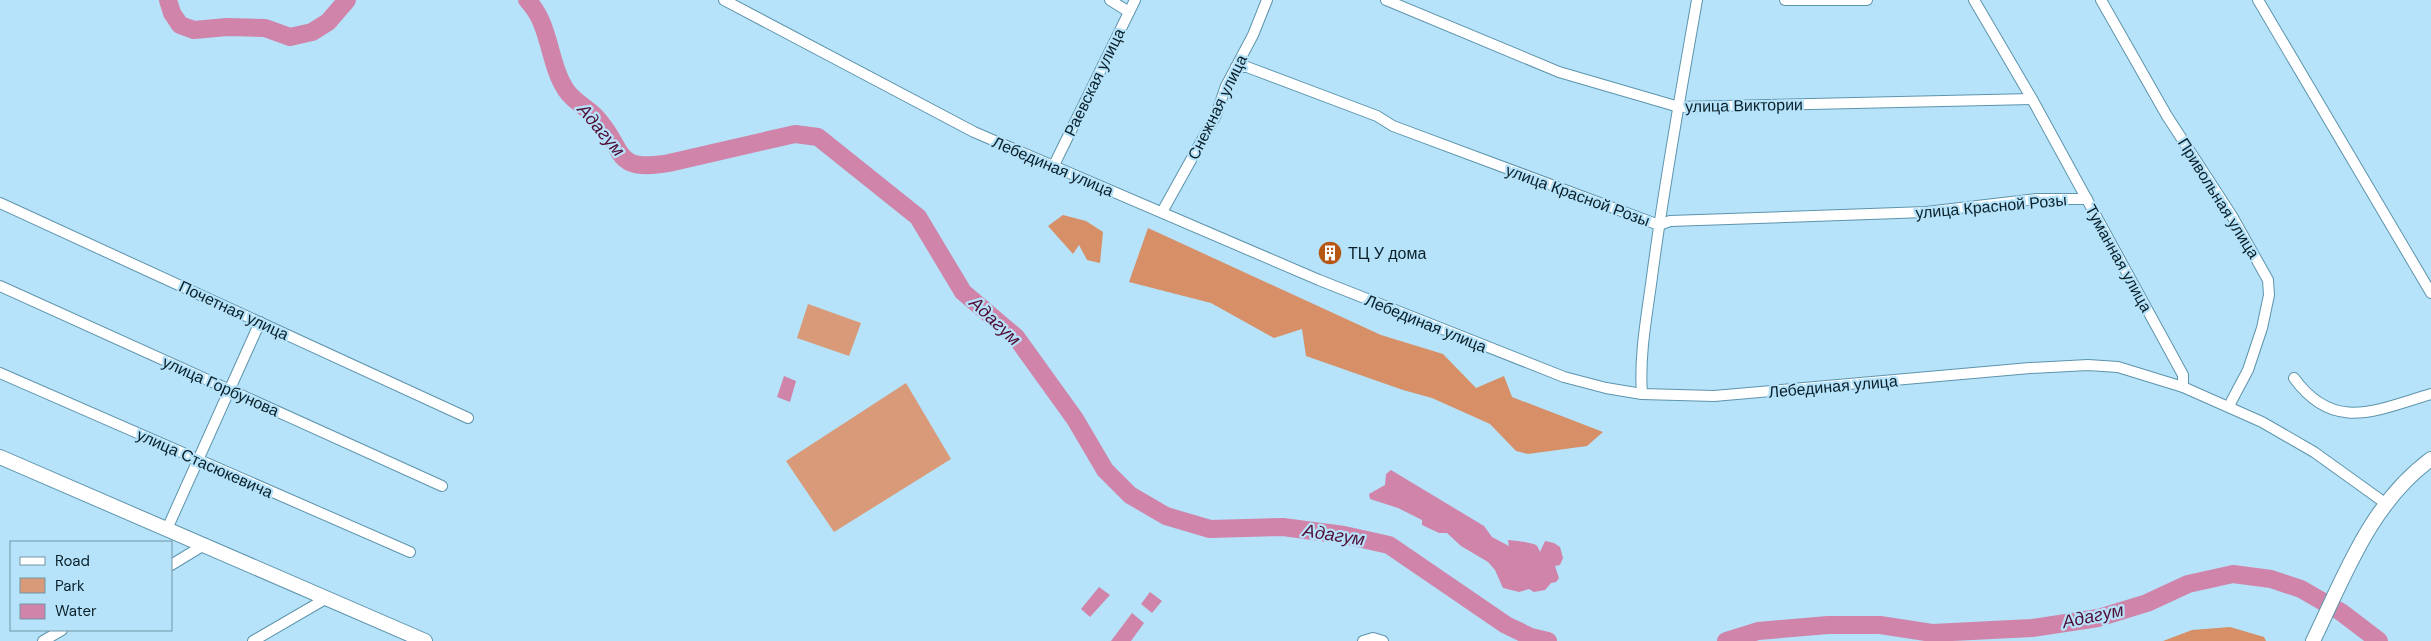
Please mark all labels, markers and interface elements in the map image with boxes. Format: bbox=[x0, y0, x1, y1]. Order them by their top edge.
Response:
street label: Раевская улица bbox=[1059, 25, 1130, 140]
street label: Снежная улица bbox=[1183, 51, 1252, 163]
street label: улица Виктории bbox=[1685, 94, 1803, 117]
water label: Адагум bbox=[571, 98, 630, 162]
street label: Лебединая улица bbox=[989, 131, 1117, 201]
street label: Привольная улица bbox=[2173, 134, 2264, 263]
street label: улица Красной Розы bbox=[1503, 160, 1653, 231]
street label: улица Красной Розы bbox=[1915, 189, 2068, 224]
street label: Туманная улица bbox=[2080, 201, 2157, 316]
building icon: ТЦ У дома bbox=[1317, 240, 1343, 266]
place label: ТЦ У дома bbox=[1348, 243, 1427, 264]
street label: Почетная улица bbox=[176, 276, 292, 345]
street label: Лебединая улица bbox=[1362, 289, 1490, 358]
water label: Адагум bbox=[963, 290, 1026, 351]
street label: улица Горбунова bbox=[159, 351, 282, 422]
street label: Лебединая улица bbox=[1768, 370, 1899, 403]
street label: улица Стасюкевича bbox=[134, 424, 276, 503]
water label: Адагум bbox=[1300, 518, 1367, 552]
legend bbox=[10, 541, 172, 631]
text: Road bbox=[55, 551, 90, 571]
text: Park bbox=[55, 576, 85, 596]
water label: Адагум bbox=[2059, 598, 2126, 634]
text: Water bbox=[55, 601, 97, 621]

